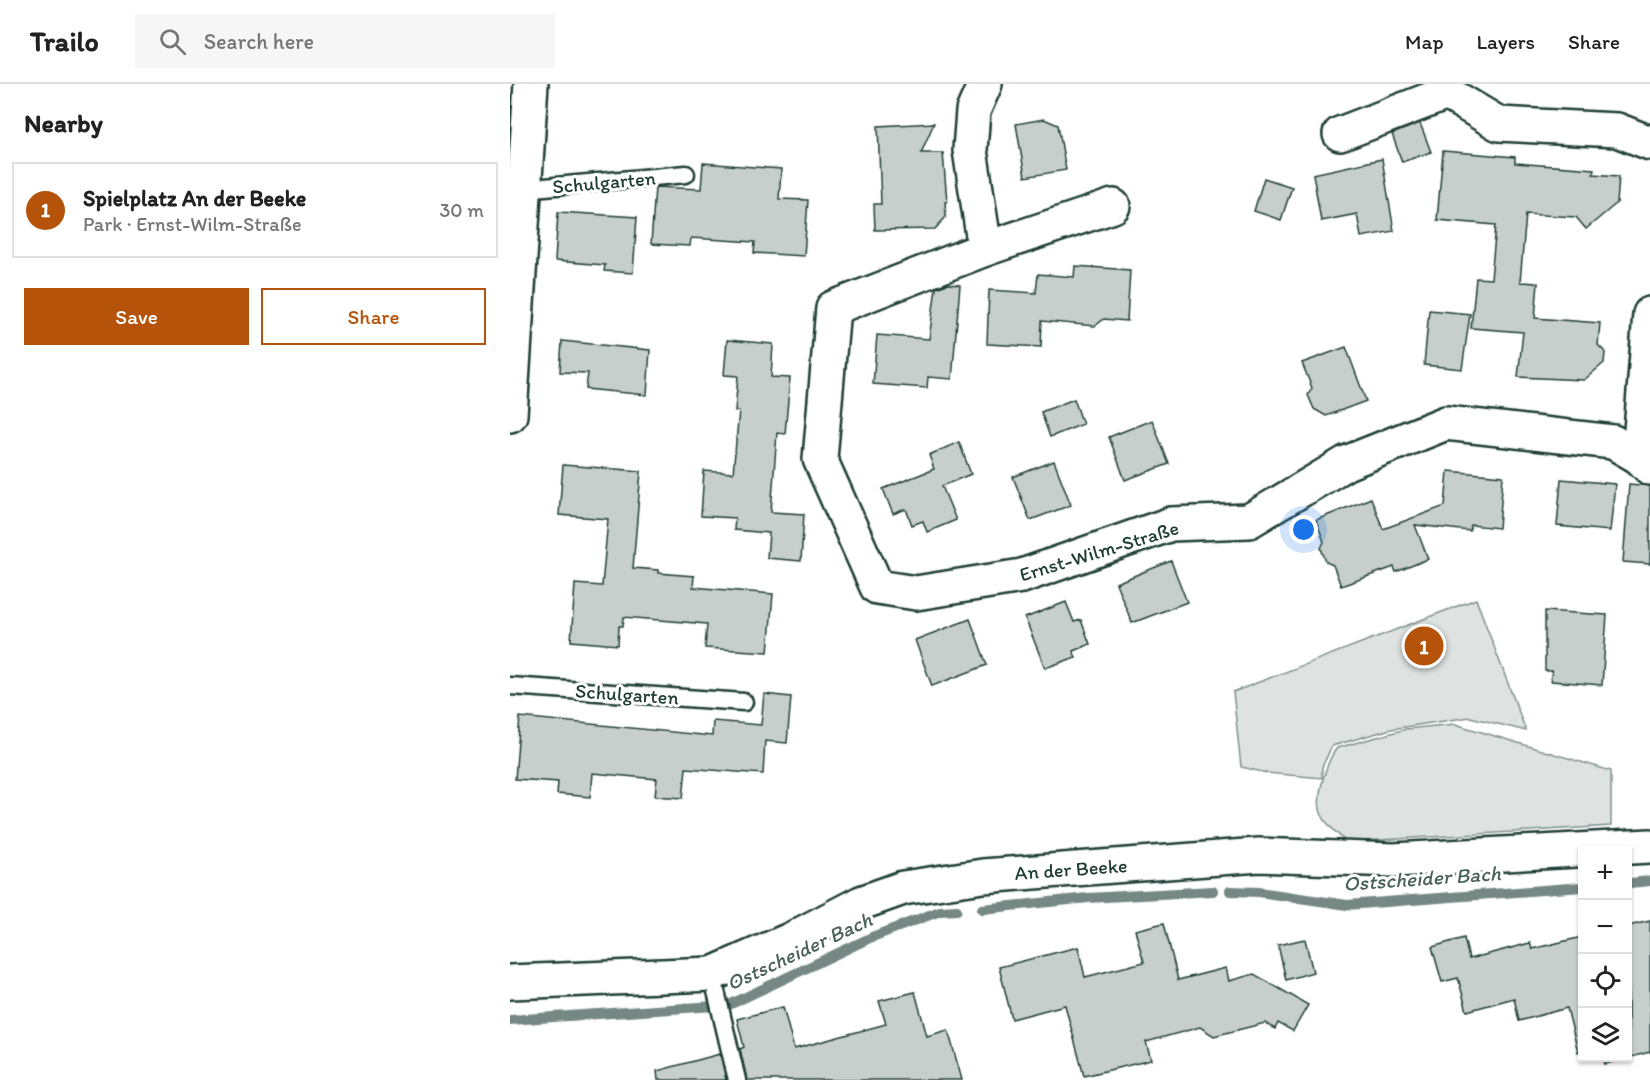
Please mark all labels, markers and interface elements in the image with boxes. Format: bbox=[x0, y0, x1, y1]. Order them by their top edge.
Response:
search box bbox=[135, 14, 555, 68]
text: Trailo bbox=[30, 24, 99, 58]
icon: search bbox=[156, 25, 189, 58]
text: Search here bbox=[204, 28, 314, 55]
text: Map bbox=[1405, 29, 1444, 54]
text: Layers bbox=[1477, 29, 1535, 54]
text: Share bbox=[1568, 29, 1620, 54]
text: Nearby bbox=[24, 107, 103, 139]
street label: Schulgarten bbox=[551, 166, 657, 198]
text: Spielplatz An der Beeke bbox=[83, 185, 306, 212]
text: 1 bbox=[41, 198, 50, 222]
text: 30 m bbox=[439, 198, 484, 222]
text: Park · Ernst-Wilm-Straße bbox=[83, 212, 301, 236]
button: Save bbox=[24, 288, 249, 345]
button: Share bbox=[261, 288, 486, 345]
street label: Ernst-Wilm-Straße bbox=[1016, 515, 1182, 587]
your location bbox=[1289, 515, 1318, 544]
pin: 1 bbox=[1404, 624, 1444, 668]
street label: Schulgarten bbox=[574, 678, 680, 710]
map controls bbox=[1578, 846, 1632, 1062]
button: + bbox=[1578, 846, 1632, 900]
street label: An der Beeke bbox=[1014, 853, 1128, 885]
water label: Ostscheider Bach bbox=[1342, 860, 1502, 896]
button: − bbox=[1578, 900, 1632, 954]
water label: Ostscheider Bach bbox=[722, 906, 876, 996]
button: locate bbox=[1578, 954, 1632, 1008]
button: layers bbox=[1578, 1008, 1632, 1062]

